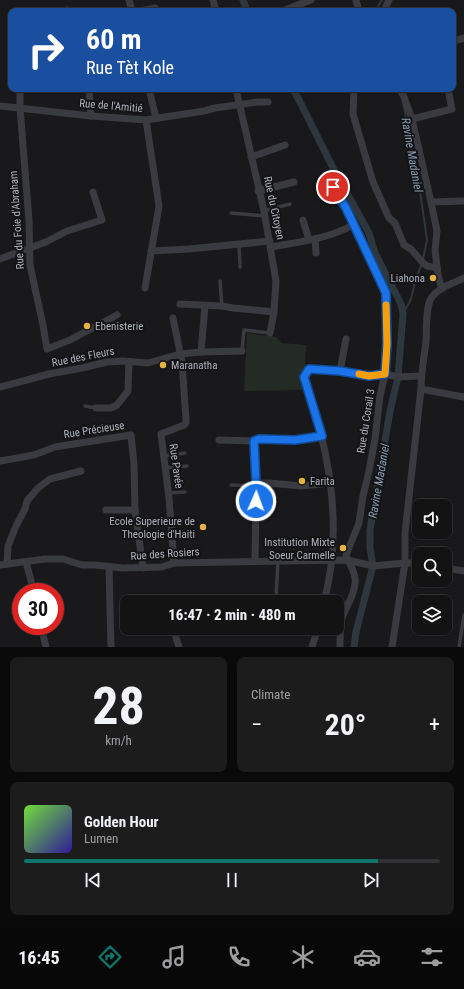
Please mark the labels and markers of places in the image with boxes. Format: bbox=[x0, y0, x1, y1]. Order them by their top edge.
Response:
pin bbox=[316, 170, 350, 204]
place label: Liahona bbox=[391, 272, 425, 285]
marker: Liahona bbox=[428, 273, 438, 283]
place label: Ebenisterie bbox=[95, 320, 143, 333]
marker: Ebenisterie bbox=[82, 321, 92, 331]
place label: Maranatha bbox=[171, 359, 217, 372]
marker: Maranatha bbox=[158, 360, 168, 370]
place label: Farita bbox=[310, 475, 335, 488]
marker: Farita bbox=[297, 476, 307, 486]
place label: Ecole Superieure de Theologie d'Haiti bbox=[109, 515, 195, 541]
marker: Ecole Superieure de Theologie d'Haiti bbox=[198, 522, 208, 532]
place label: Institution Mixte Soeur Carmelle bbox=[264, 536, 335, 562]
marker: Institution Mixte Soeur Carmelle bbox=[338, 543, 348, 553]

